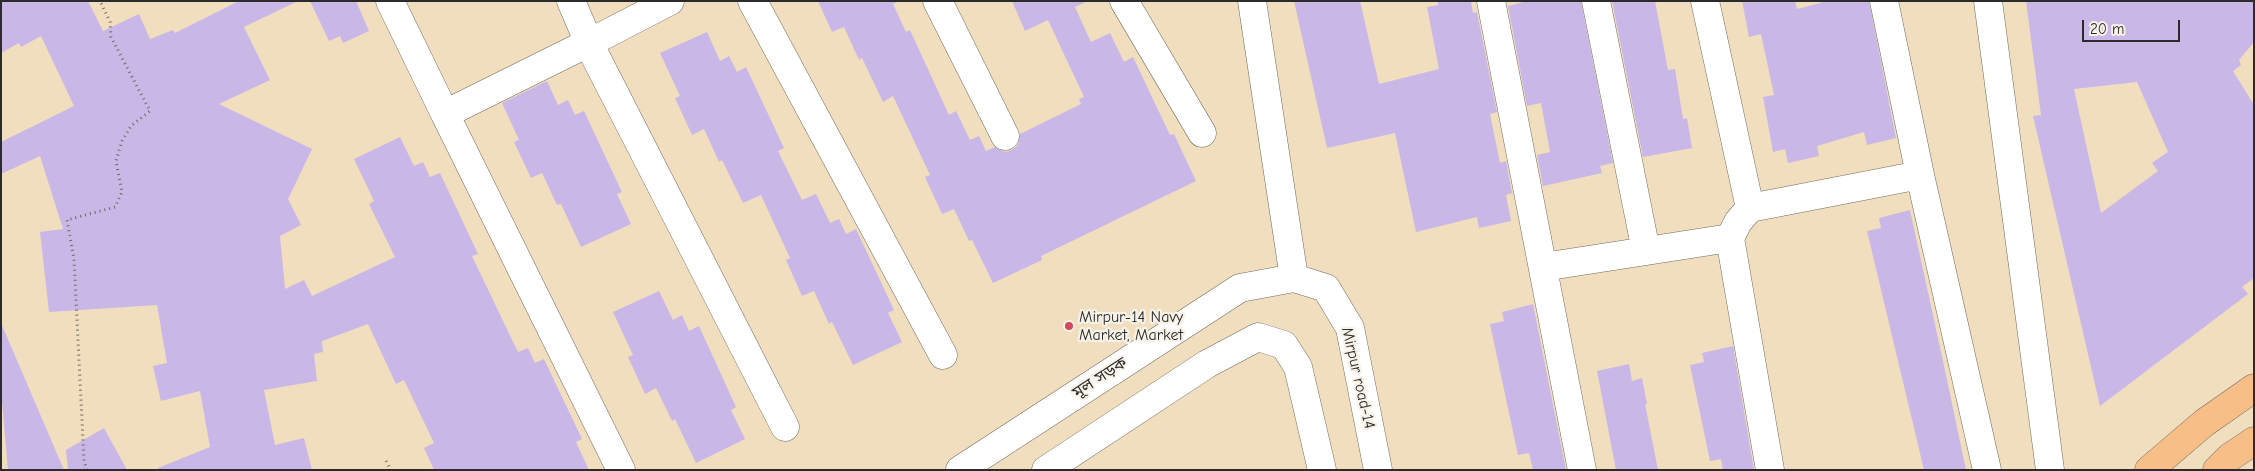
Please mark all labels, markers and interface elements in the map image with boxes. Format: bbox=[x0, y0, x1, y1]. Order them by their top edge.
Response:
scale bar bbox=[2085, 10, 2182, 42]
text: 20 m bbox=[2090, 20, 2124, 38]
place label: Mirpur-14 Navy Market, Market bbox=[1079, 307, 1183, 345]
marker: Mirpur-14 Navy Market, Market bbox=[1063, 320, 1075, 332]
street label: Mirpur road-14 bbox=[1337, 325, 1379, 431]
street label: মূল সড়ক bbox=[1069, 353, 1131, 403]

